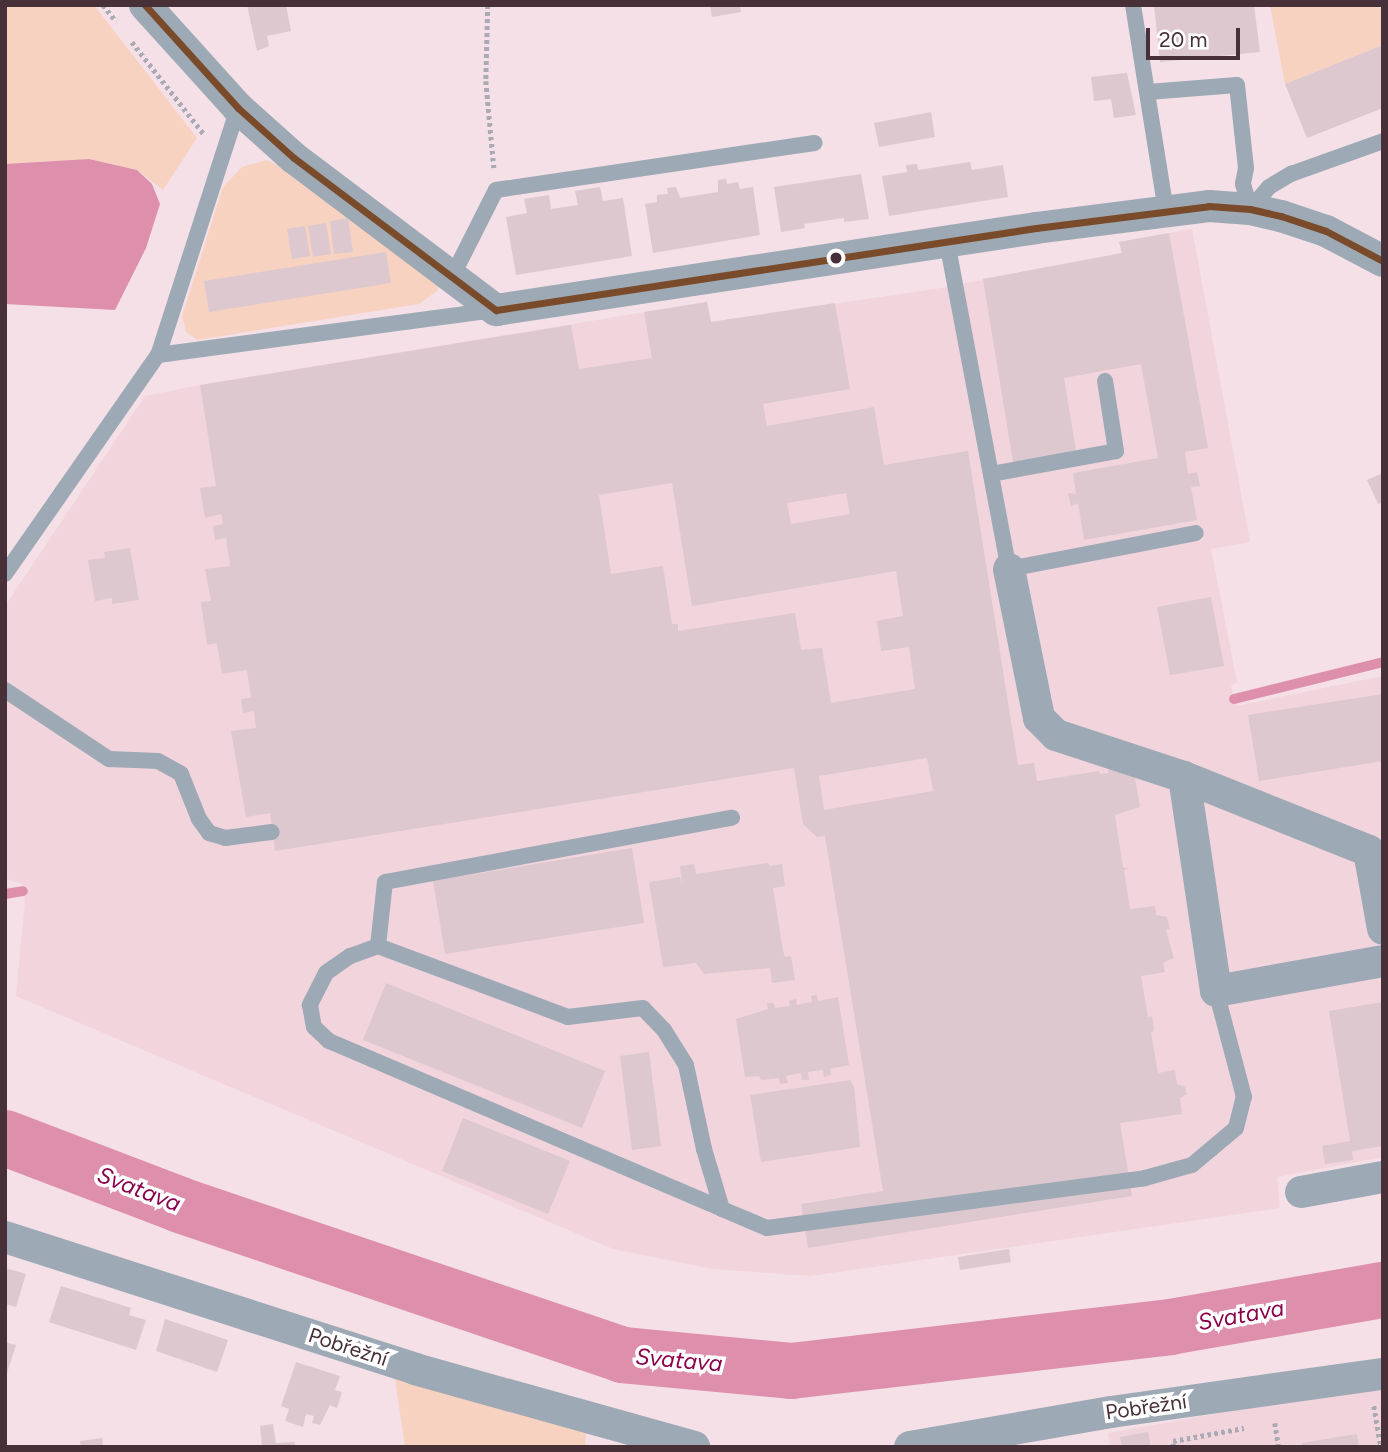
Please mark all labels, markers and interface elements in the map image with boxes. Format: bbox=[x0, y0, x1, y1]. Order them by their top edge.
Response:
scale bar bbox=[1150, 14, 1244, 58]
text: 20 m bbox=[1159, 27, 1207, 52]
unlabelled marker bbox=[829, 251, 843, 265]
water label: Svatava bbox=[93, 1161, 185, 1217]
water label: Svatava bbox=[1196, 1294, 1286, 1336]
street label: Pobřežní bbox=[305, 1322, 391, 1372]
water label: Svatava bbox=[635, 1342, 723, 1378]
street label: Pobřežní bbox=[1104, 1389, 1188, 1425]

